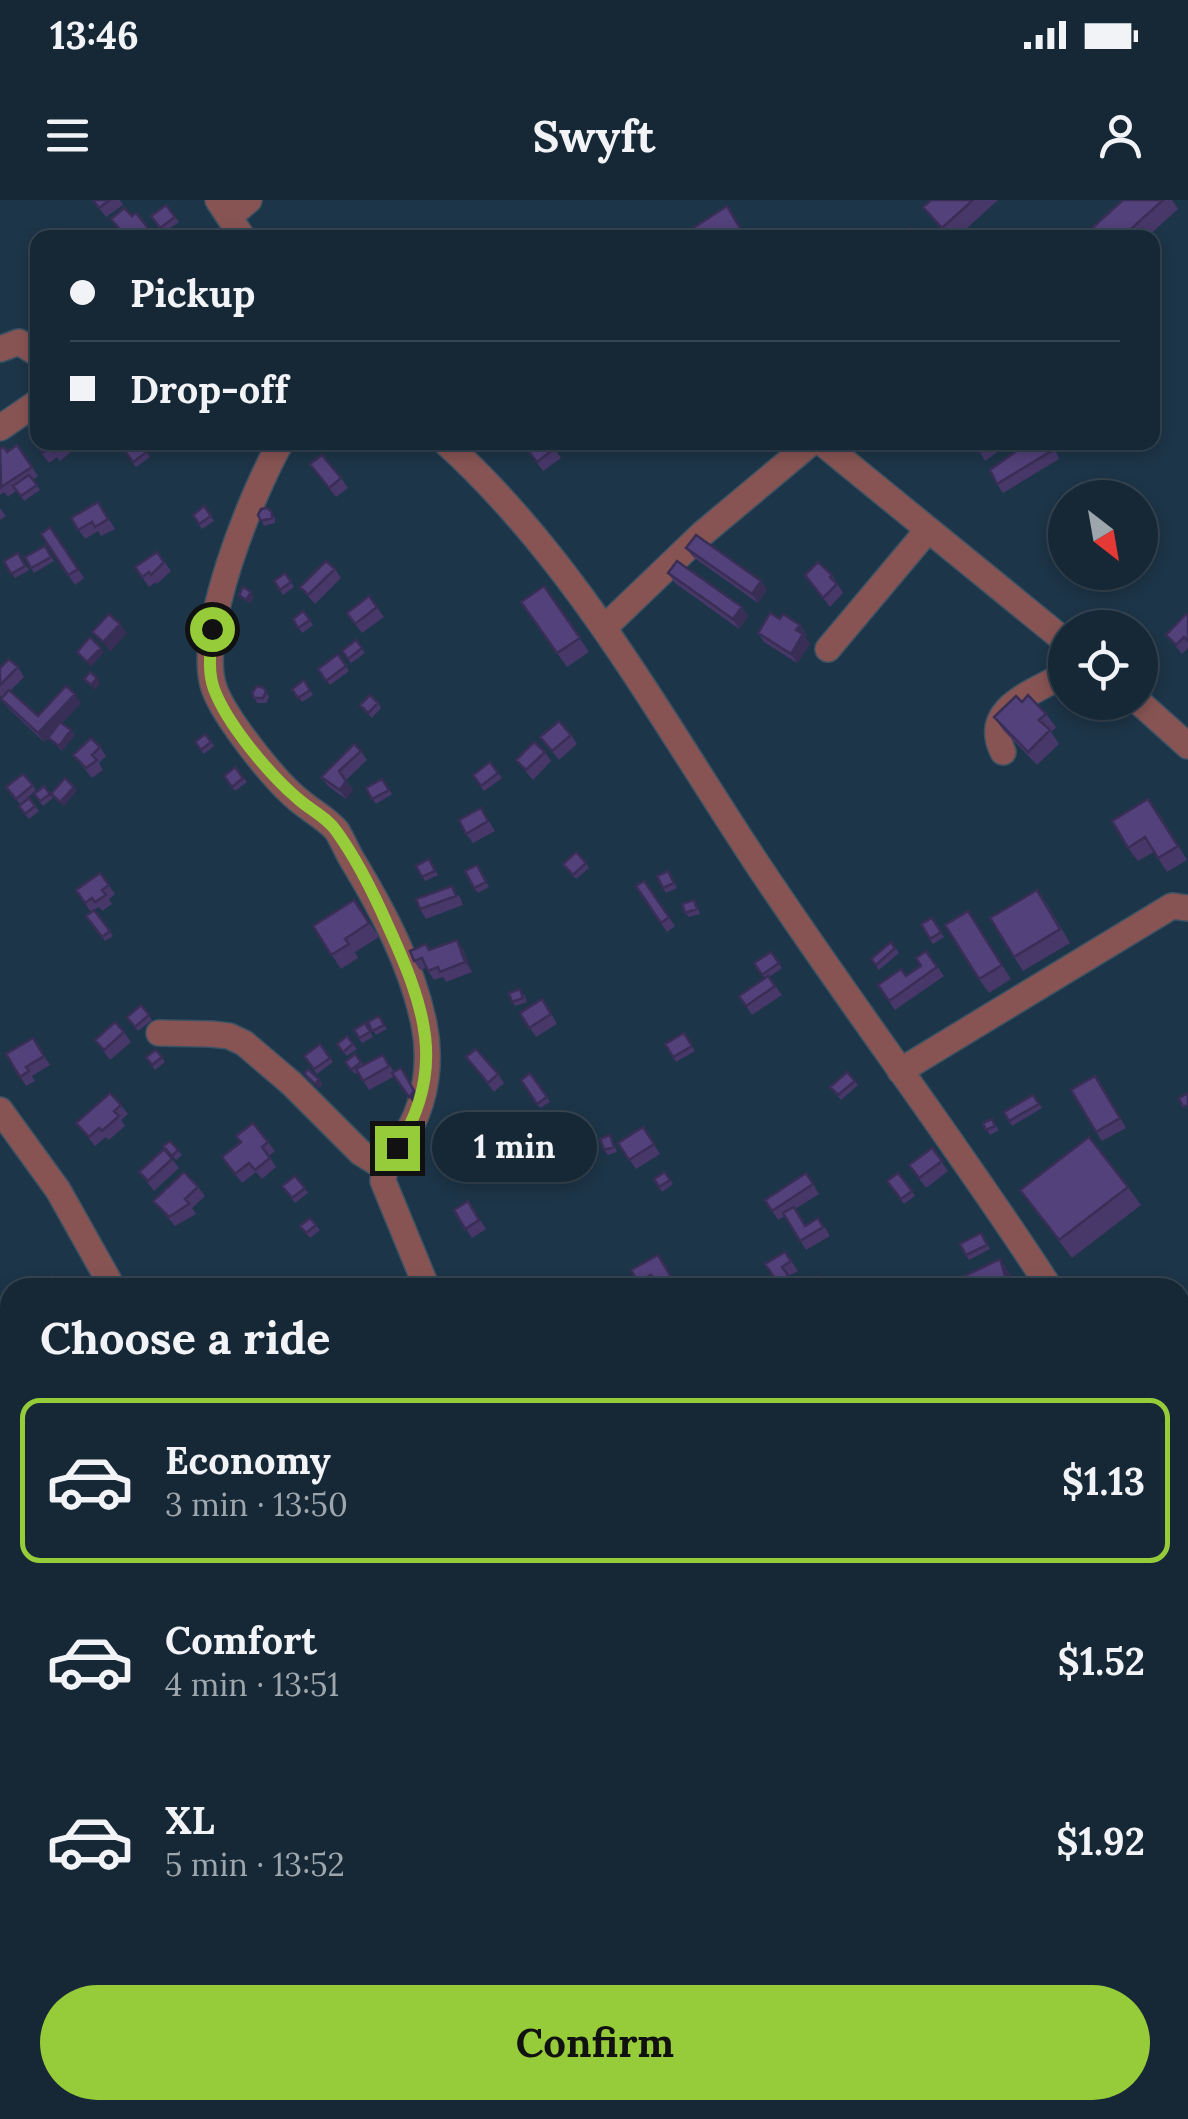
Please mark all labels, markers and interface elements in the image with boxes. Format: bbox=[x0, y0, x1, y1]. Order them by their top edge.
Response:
text: 13:46 bbox=[50, 11, 139, 59]
text: Swyft bbox=[533, 107, 655, 164]
icon: menu bbox=[40, 108, 95, 163]
icon: person bbox=[1093, 108, 1148, 163]
text: Pickup bbox=[130, 269, 255, 317]
text: Drop-off bbox=[130, 365, 288, 413]
north arrow bbox=[1048, 480, 1158, 590]
map controls bbox=[1048, 480, 1158, 720]
route start bbox=[190, 607, 235, 652]
button: locate bbox=[1048, 610, 1158, 720]
callout: 1 min bbox=[432, 1113, 597, 1183]
route end bbox=[375, 1126, 420, 1171]
text: 1 min bbox=[474, 1126, 555, 1167]
text: Choose a ride bbox=[40, 1309, 330, 1366]
icon: car bbox=[45, 1436, 135, 1526]
text: Economy bbox=[165, 1436, 331, 1484]
text: $1.13 bbox=[1062, 1457, 1145, 1505]
text: 3 min · 13:50 bbox=[165, 1484, 348, 1525]
icon: car bbox=[45, 1616, 135, 1706]
text: Comfort bbox=[165, 1616, 317, 1664]
text: $1.52 bbox=[1058, 1637, 1145, 1685]
text: 4 min · 13:51 bbox=[165, 1664, 339, 1705]
icon: car bbox=[45, 1796, 135, 1886]
text: XL bbox=[165, 1796, 215, 1844]
text: $1.92 bbox=[1056, 1817, 1145, 1865]
text: 5 min · 13:52 bbox=[165, 1844, 345, 1885]
button: Confirm bbox=[40, 1985, 1150, 2100]

